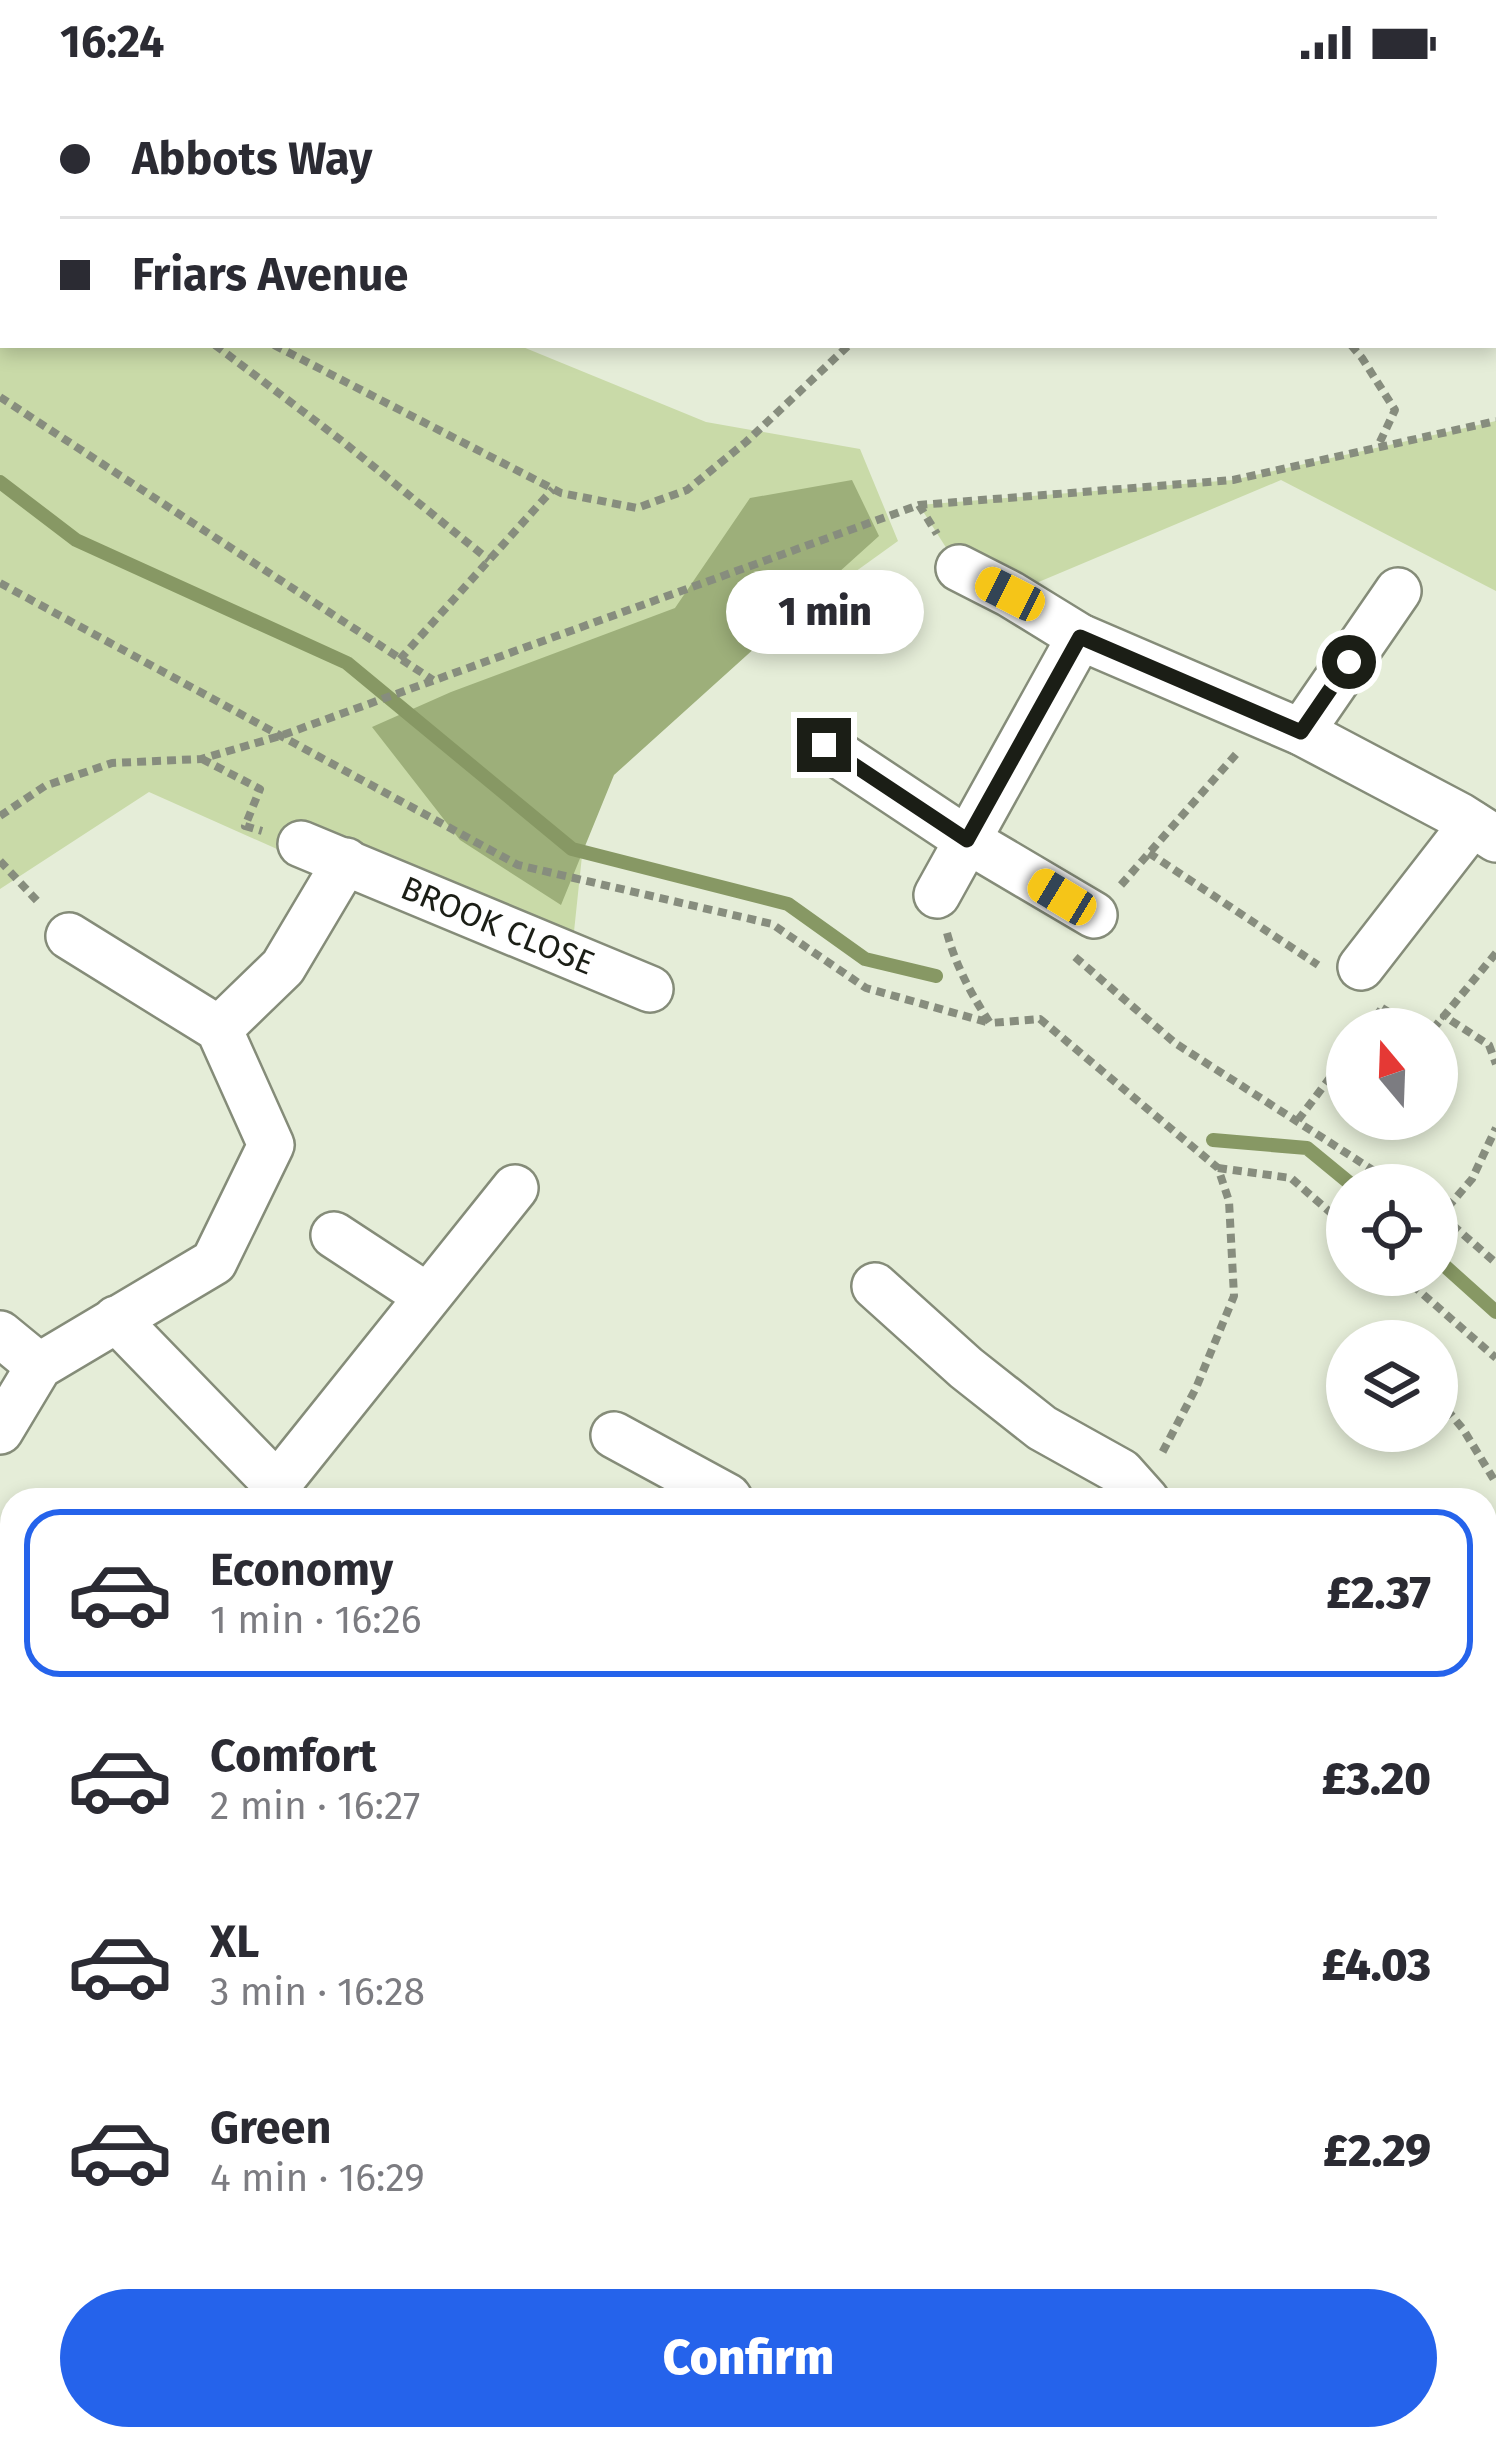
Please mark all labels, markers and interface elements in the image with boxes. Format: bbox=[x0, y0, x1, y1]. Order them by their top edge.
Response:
text: 16:24 bbox=[60, 15, 164, 69]
text: Abbots Way bbox=[132, 132, 372, 186]
text: Friars Avenue bbox=[132, 248, 408, 302]
car bbox=[970, 562, 1050, 626]
callout: 1 min bbox=[725, 571, 923, 655]
text: 1 min bbox=[778, 589, 872, 635]
route start bbox=[1322, 635, 1376, 689]
route end bbox=[797, 718, 851, 772]
car bbox=[1022, 863, 1102, 931]
street label: BROOK CLOSE bbox=[395, 868, 600, 984]
north arrow bbox=[1326, 1008, 1458, 1140]
map controls bbox=[1326, 1008, 1458, 1452]
button: locate bbox=[1326, 1164, 1458, 1296]
button: layers bbox=[1326, 1320, 1458, 1452]
icon: car bbox=[66, 1539, 174, 1647]
text: Economy bbox=[210, 1543, 393, 1597]
text: £2.37 bbox=[1327, 1566, 1431, 1620]
text: 1 min · 16:26 bbox=[210, 1597, 422, 1643]
icon: car bbox=[66, 1725, 174, 1833]
text: Comfort bbox=[210, 1729, 377, 1783]
text: £3.20 bbox=[1322, 1752, 1431, 1806]
text: 2 min · 16:27 bbox=[210, 1783, 420, 1829]
icon: car bbox=[66, 1911, 174, 2019]
text: XL bbox=[210, 1915, 259, 1969]
text: £4.03 bbox=[1322, 1938, 1431, 1992]
text: 3 min · 16:28 bbox=[210, 1969, 425, 2015]
icon: car bbox=[66, 2097, 174, 2205]
text: Green bbox=[210, 2101, 331, 2155]
text: £2.29 bbox=[1323, 2124, 1431, 2178]
text: 4 min · 16:29 bbox=[210, 2155, 425, 2201]
button: Confirm bbox=[60, 2289, 1437, 2427]

